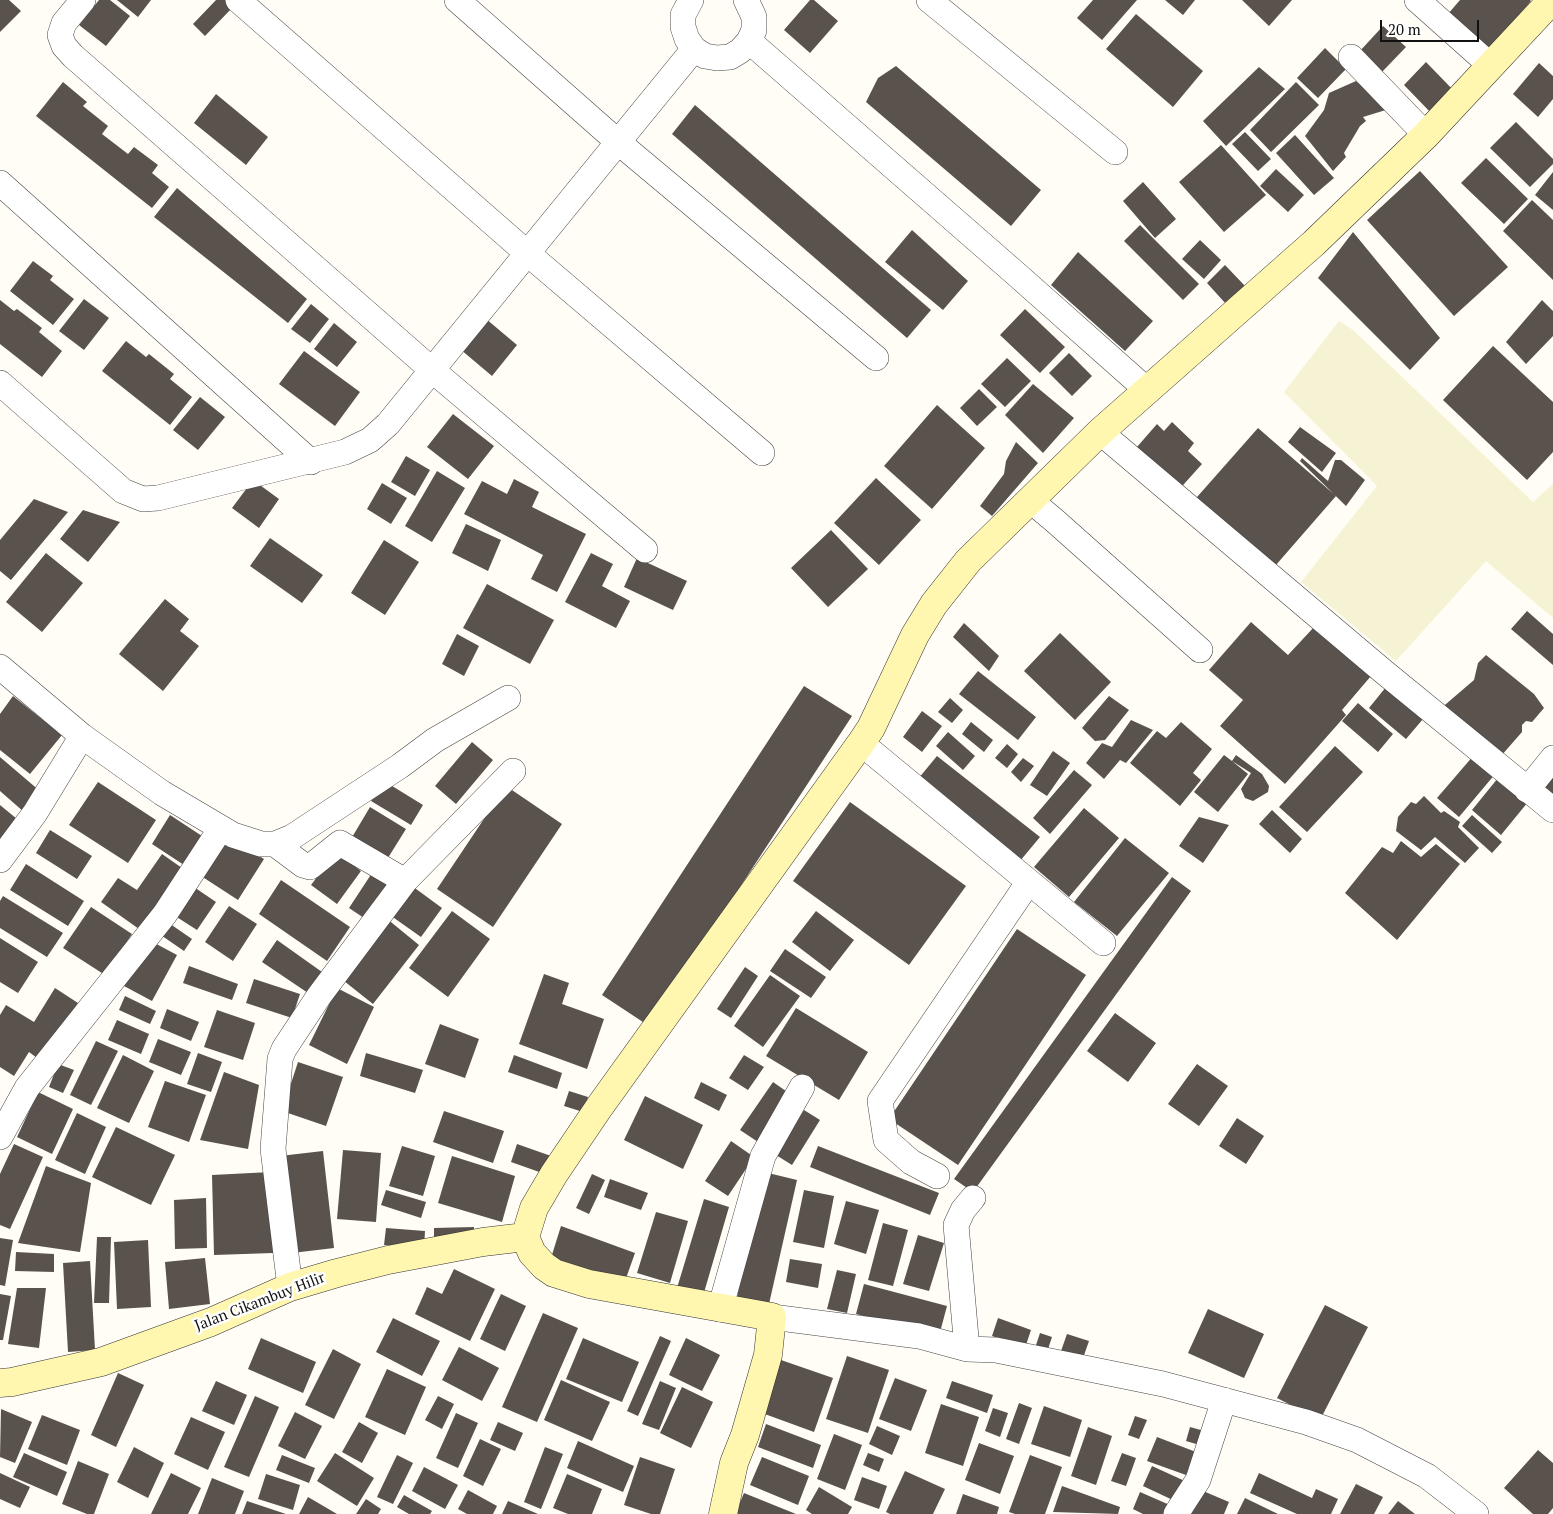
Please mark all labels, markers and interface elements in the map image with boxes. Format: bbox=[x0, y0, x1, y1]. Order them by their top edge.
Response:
scale bar bbox=[1383, 10, 1482, 42]
text: 20 m bbox=[1388, 19, 1421, 39]
street label: Jalan Cikambuy Hilir bbox=[192, 1269, 328, 1335]

